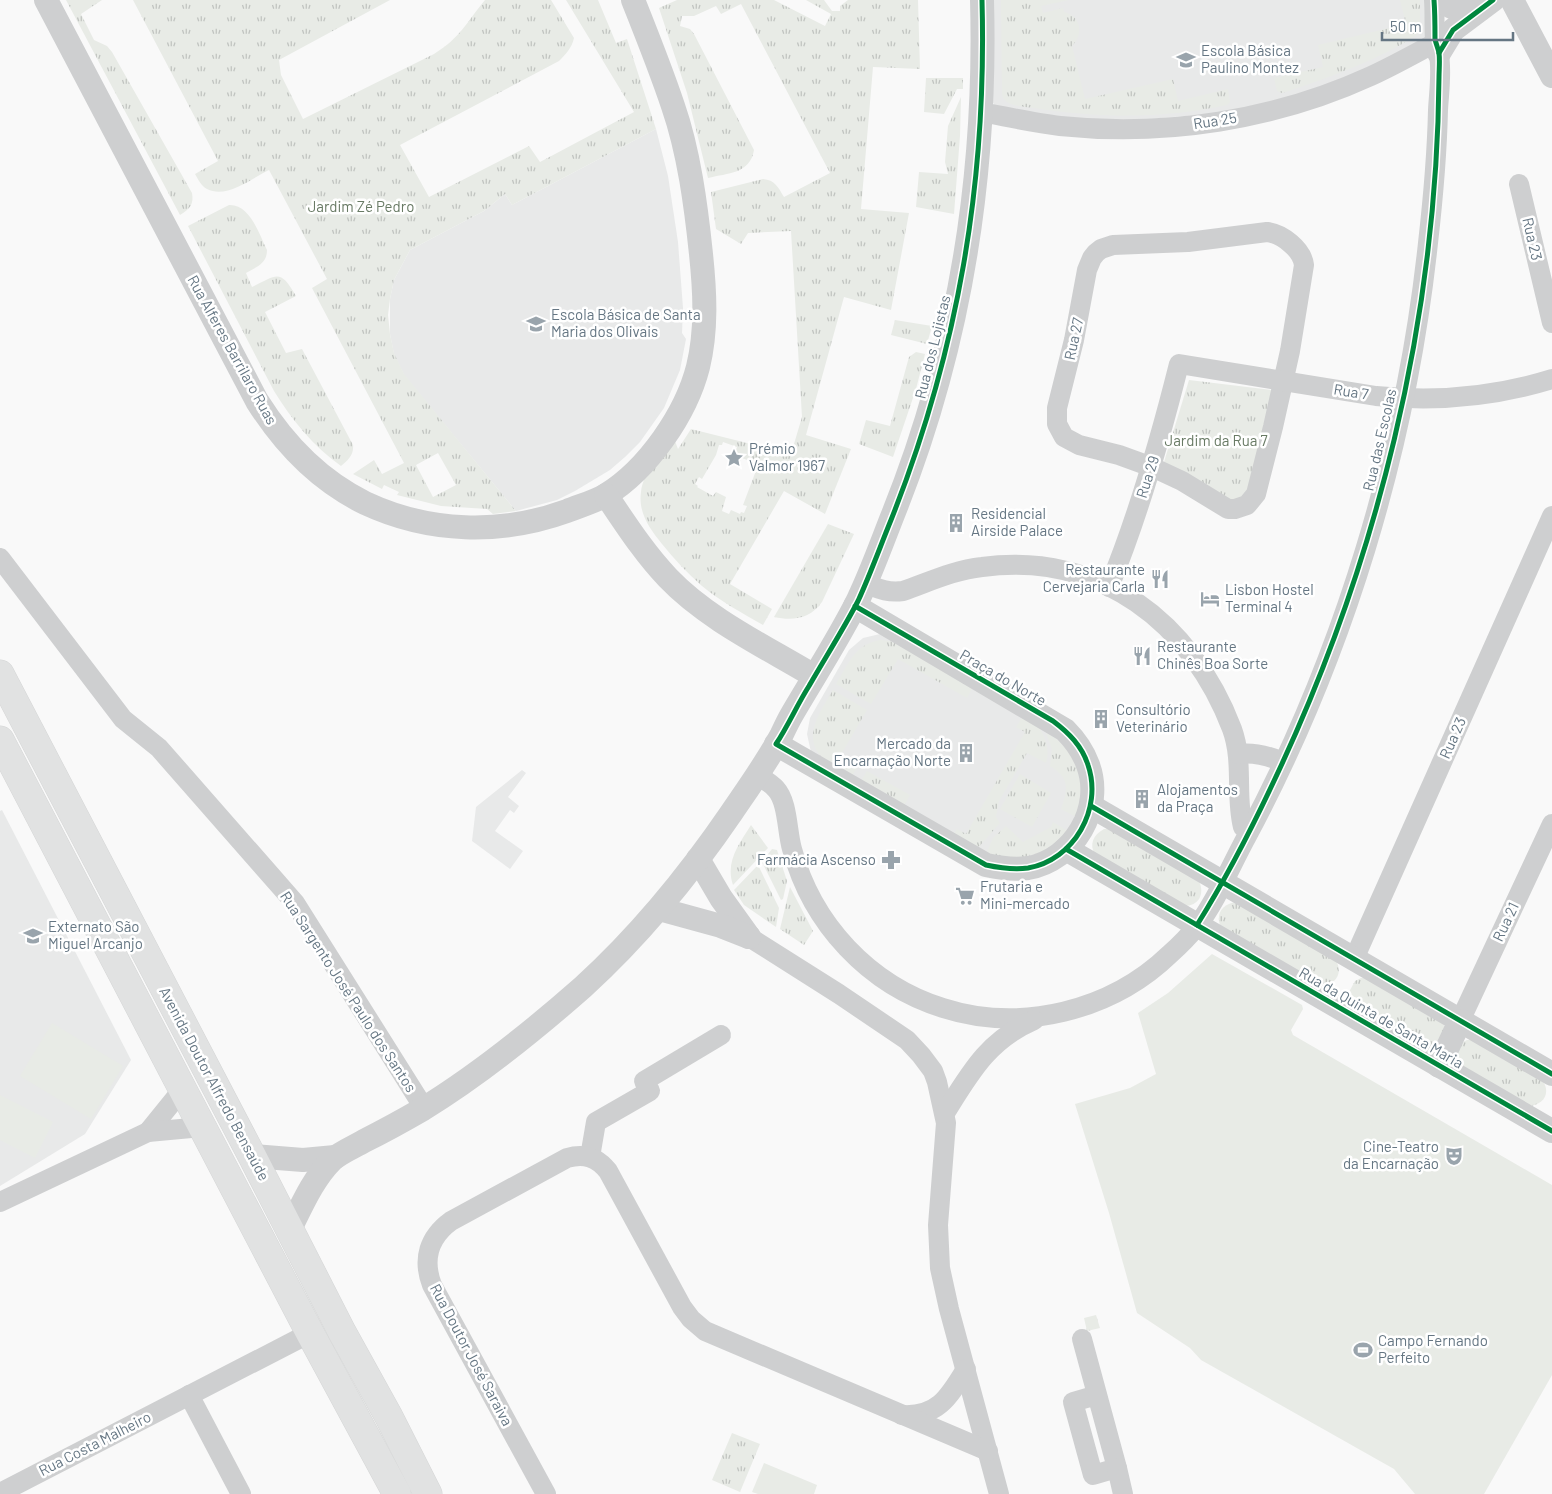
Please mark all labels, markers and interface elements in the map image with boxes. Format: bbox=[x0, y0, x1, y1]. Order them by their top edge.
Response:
scale bar bbox=[1382, 10, 1513, 42]
text: 50 m bbox=[1390, 17, 1422, 35]
place label: Escola Básica Paulino Montez bbox=[1201, 41, 1299, 76]
school or university icon: Escola Básica Paulino Montez bbox=[1175, 49, 1197, 71]
street label: Rua 25 bbox=[1192, 108, 1238, 132]
park label: Jardim Zé Pedro bbox=[308, 197, 414, 215]
street label: Rua 23 bbox=[1519, 216, 1547, 262]
street label: Rua Alferes Barrilaro Ruas bbox=[184, 272, 281, 427]
street label: Rua dos Lojistas bbox=[910, 293, 954, 400]
place label: Escola Básica de Santa Maria dos Olivais bbox=[551, 305, 701, 340]
school or university icon: Escola Básica de Santa Maria dos Olivais bbox=[525, 313, 547, 335]
street label: Rua 27 bbox=[1060, 316, 1086, 362]
street label: Rua 7 bbox=[1332, 379, 1370, 403]
street label: Rua das Escolas bbox=[1359, 387, 1400, 493]
park label: Jardim da Rua 7 bbox=[1165, 431, 1267, 449]
place label: Prémio Valmor 1967 bbox=[749, 439, 825, 474]
place icon: Prémio Valmor 1967 bbox=[723, 447, 745, 469]
street label: Rua 29 bbox=[1132, 453, 1162, 500]
place label: Residencial Airside Palace bbox=[971, 504, 1063, 539]
building icon: Residencial Airside Palace bbox=[945, 512, 967, 534]
place label: Restaurante Cervejaria Carla bbox=[1043, 560, 1145, 595]
restaurant icon: Restaurante Cervejaria Carla bbox=[1149, 568, 1171, 590]
place label: Lisbon Hostel Terminal 4 bbox=[1225, 580, 1314, 615]
hotel icon: Lisbon Hostel Terminal 4 bbox=[1199, 588, 1221, 610]
place label: Restaurante Chinês Boa Sorte bbox=[1157, 637, 1268, 672]
street label: Praça do Norte bbox=[957, 645, 1050, 709]
restaurant icon: Restaurante Chinês Boa Sorte bbox=[1131, 645, 1153, 667]
place label: Consultório Veterinário bbox=[1116, 700, 1191, 735]
building icon: Consultório Veterinário bbox=[1090, 708, 1112, 730]
street label: Rua 23 bbox=[1435, 714, 1469, 761]
place label: Mercado da Encarnação Norte bbox=[834, 734, 951, 769]
building icon: Mercado da Encarnação Norte bbox=[955, 742, 977, 764]
place label: Alojamentos da Praça bbox=[1157, 780, 1238, 815]
building icon: Alojamentos da Praça bbox=[1131, 788, 1153, 810]
pharmacy icon: Farmácia Ascenso bbox=[880, 849, 902, 871]
place label: Farmácia Ascenso bbox=[757, 850, 876, 868]
place label: Frutaria e Mini-mercado bbox=[980, 877, 1070, 912]
supermarket icon: Frutaria e Mini-mercado bbox=[954, 885, 976, 907]
street label: Rua Sargento José Paulo dos Santos bbox=[277, 888, 421, 1095]
street label: Rua 21 bbox=[1488, 899, 1522, 944]
place label: Externato São Miguel Arcanjo bbox=[48, 917, 143, 952]
school or university icon: Externato São Miguel Arcanjo bbox=[22, 925, 44, 947]
street label: Rua da Quinta de Santa Maria bbox=[1296, 963, 1467, 1072]
street label: Avenida Doutor Alfredo Bensaúde bbox=[156, 984, 274, 1184]
place label: Cine-Teatro da Encarnação bbox=[1343, 1137, 1439, 1172]
theatre icon: Cine-Teatro da Encarnação bbox=[1443, 1145, 1465, 1167]
street label: Rua Doutor José Saraiva bbox=[427, 1280, 517, 1429]
place label: Campo Fernando Perfeito bbox=[1378, 1331, 1488, 1366]
sports icon: Campo Fernando Perfeito bbox=[1352, 1339, 1374, 1361]
street label: Rua Costa Malheiro bbox=[35, 1407, 154, 1479]

